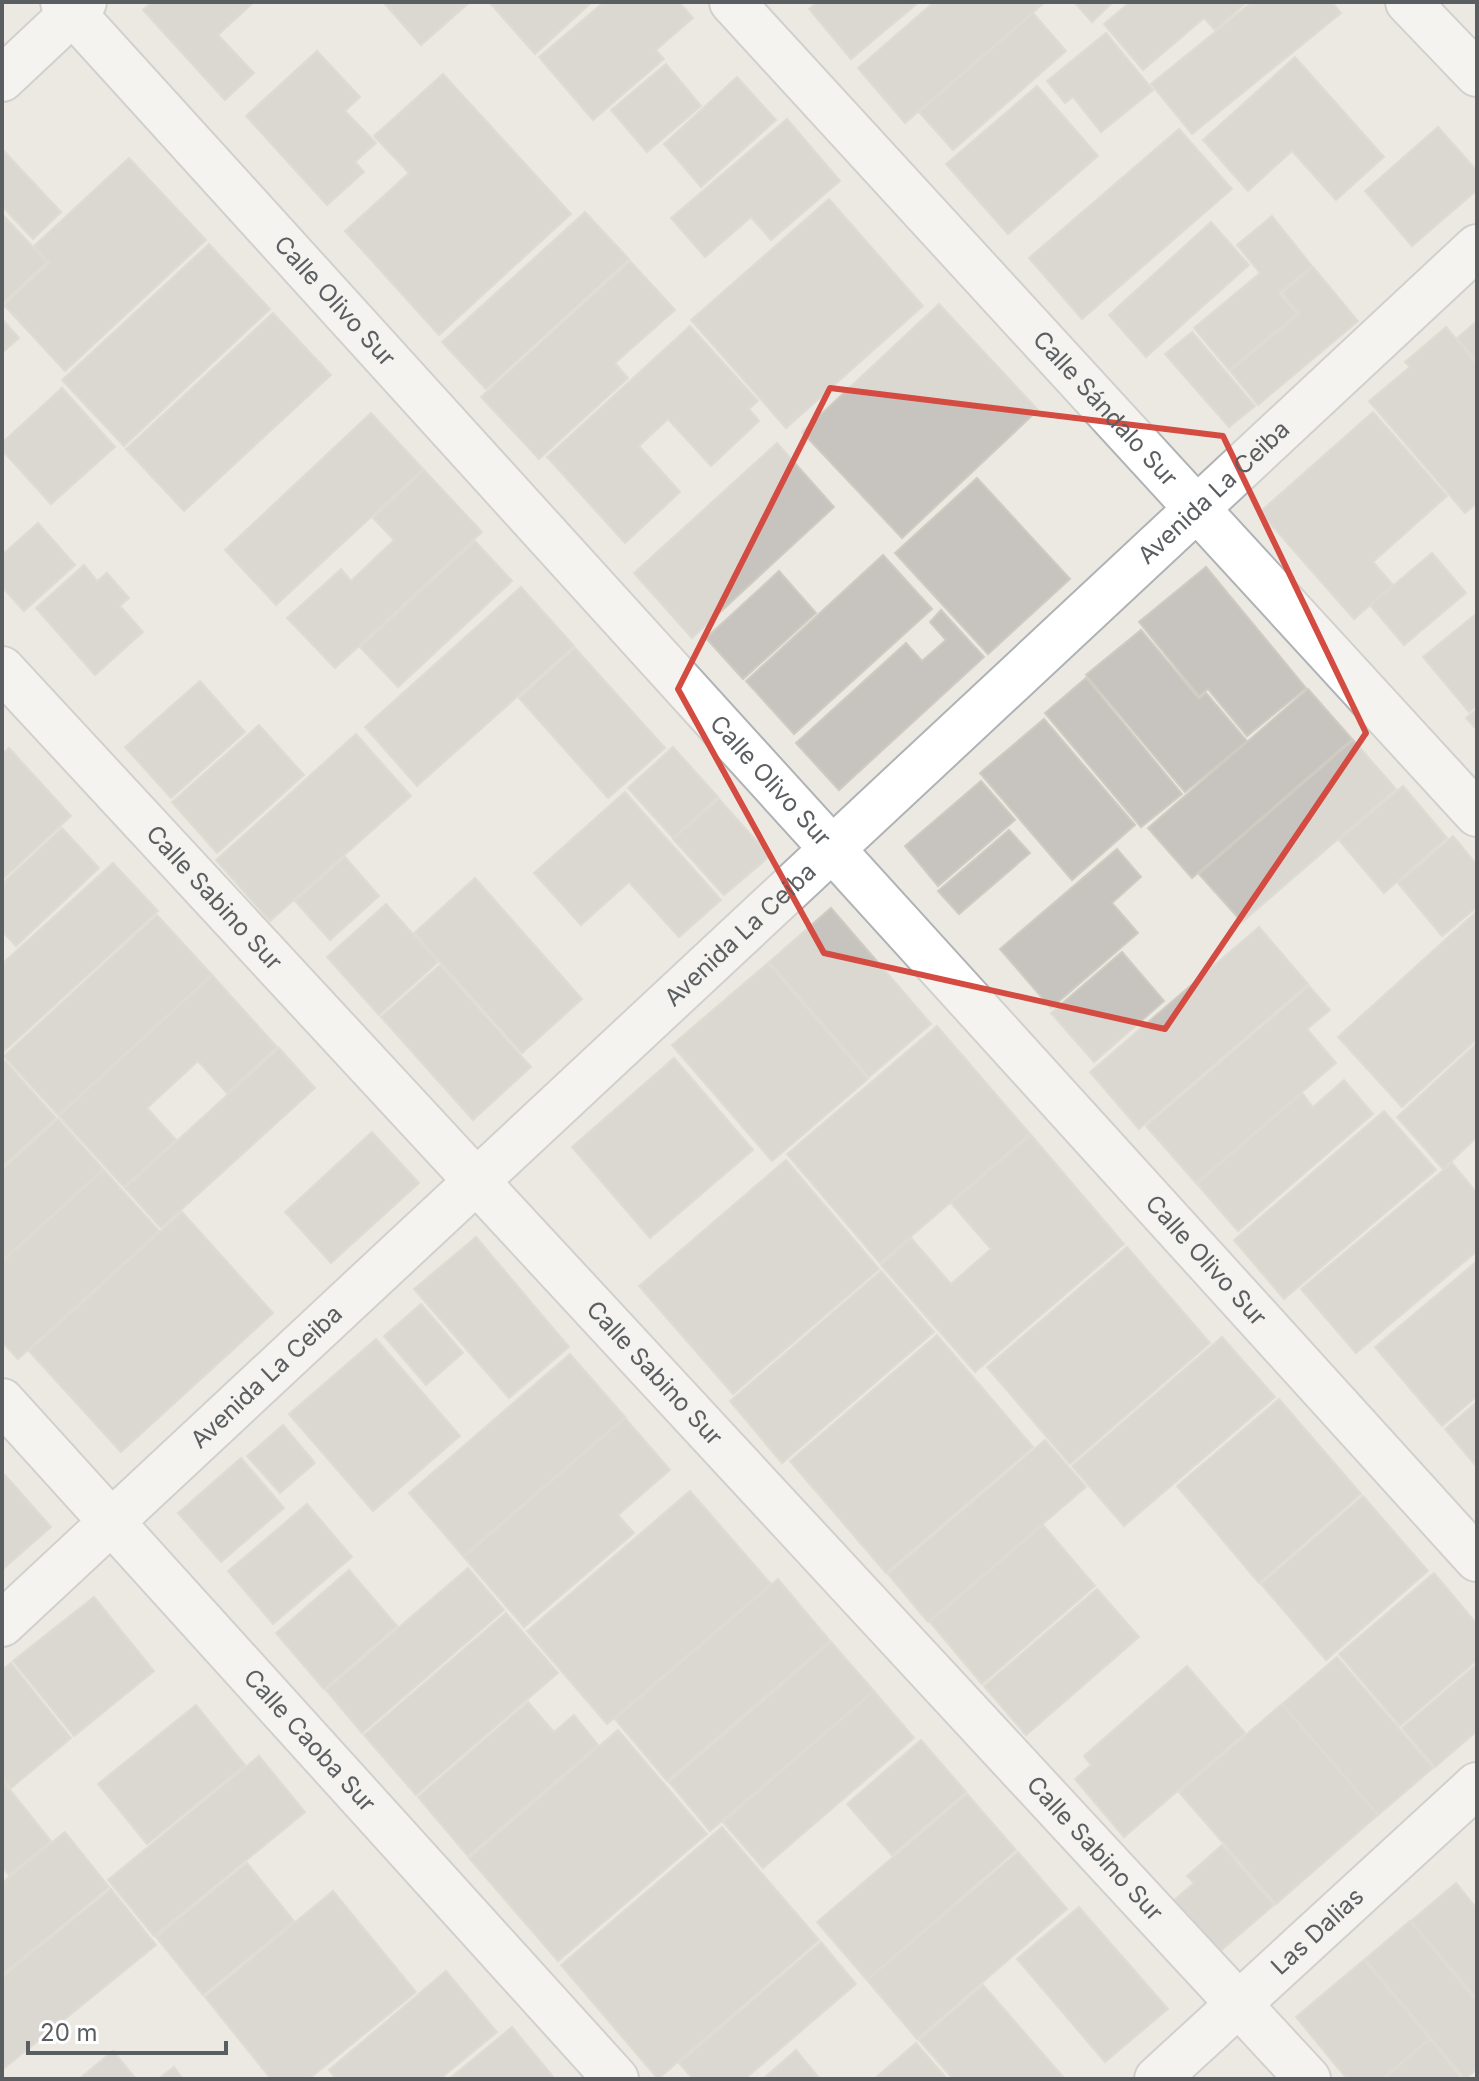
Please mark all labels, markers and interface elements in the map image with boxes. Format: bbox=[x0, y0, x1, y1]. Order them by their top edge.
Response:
street label: Calle Olivo Sur bbox=[268, 229, 402, 372]
street label: Calle Sándalo Sur bbox=[1027, 325, 1184, 492]
street label: Avenida La Ceiba bbox=[1132, 415, 1295, 570]
street label: Calle Olivo Sur bbox=[704, 709, 837, 852]
street label: Calle Sabino Sur bbox=[140, 819, 288, 976]
street label: Avenida La Ceiba bbox=[658, 857, 822, 1012]
street label: Calle Olivo Sur bbox=[1140, 1189, 1273, 1331]
street label: Calle Sabino Sur bbox=[581, 1295, 729, 1451]
street label: Avenida La Ceiba bbox=[185, 1299, 348, 1454]
street label: Calle Caoba Sur bbox=[238, 1663, 382, 1818]
street label: Calle Sabino Sur bbox=[1021, 1770, 1169, 1927]
street label: Las Dalias bbox=[1265, 1882, 1369, 1981]
scale bar bbox=[28, 2005, 226, 2055]
text: 20 m bbox=[40, 2018, 98, 2047]

